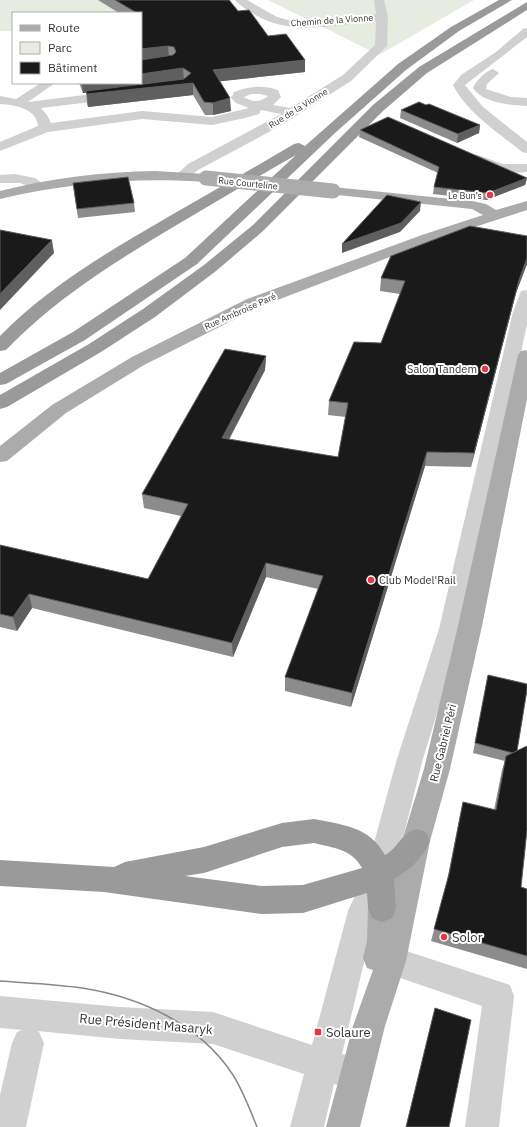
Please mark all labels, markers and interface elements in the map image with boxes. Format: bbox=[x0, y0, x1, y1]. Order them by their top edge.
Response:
legend bbox=[12, 12, 142, 84]
street label: Chemin de la Vionne bbox=[290, 12, 374, 28]
text: Route bbox=[48, 20, 80, 35]
text: Parc bbox=[48, 40, 72, 55]
text: Bâtiment bbox=[48, 60, 98, 75]
street label: Rue de la Vionne bbox=[266, 85, 330, 131]
street label: Rue Courteline bbox=[218, 174, 278, 192]
place label: Le Bun’s bbox=[448, 190, 482, 201]
marker: Le Bun’s bbox=[485, 190, 495, 200]
street label: Rue Ambroise Paré bbox=[203, 290, 278, 332]
place label: Salon Tandem bbox=[407, 362, 477, 376]
marker: Salon Tandem bbox=[480, 364, 490, 374]
place label: Club Model'Rail bbox=[379, 573, 456, 587]
marker: Club Model'Rail bbox=[366, 575, 376, 585]
street label: Rue Gabriel Péri bbox=[427, 703, 459, 783]
place label: Solor bbox=[452, 929, 483, 946]
marker: Solor bbox=[439, 932, 449, 942]
street label: Rue Président Masaryk bbox=[79, 1010, 214, 1038]
place label: Solaure bbox=[326, 1024, 371, 1041]
marker: Solaure bbox=[313, 1027, 323, 1037]

